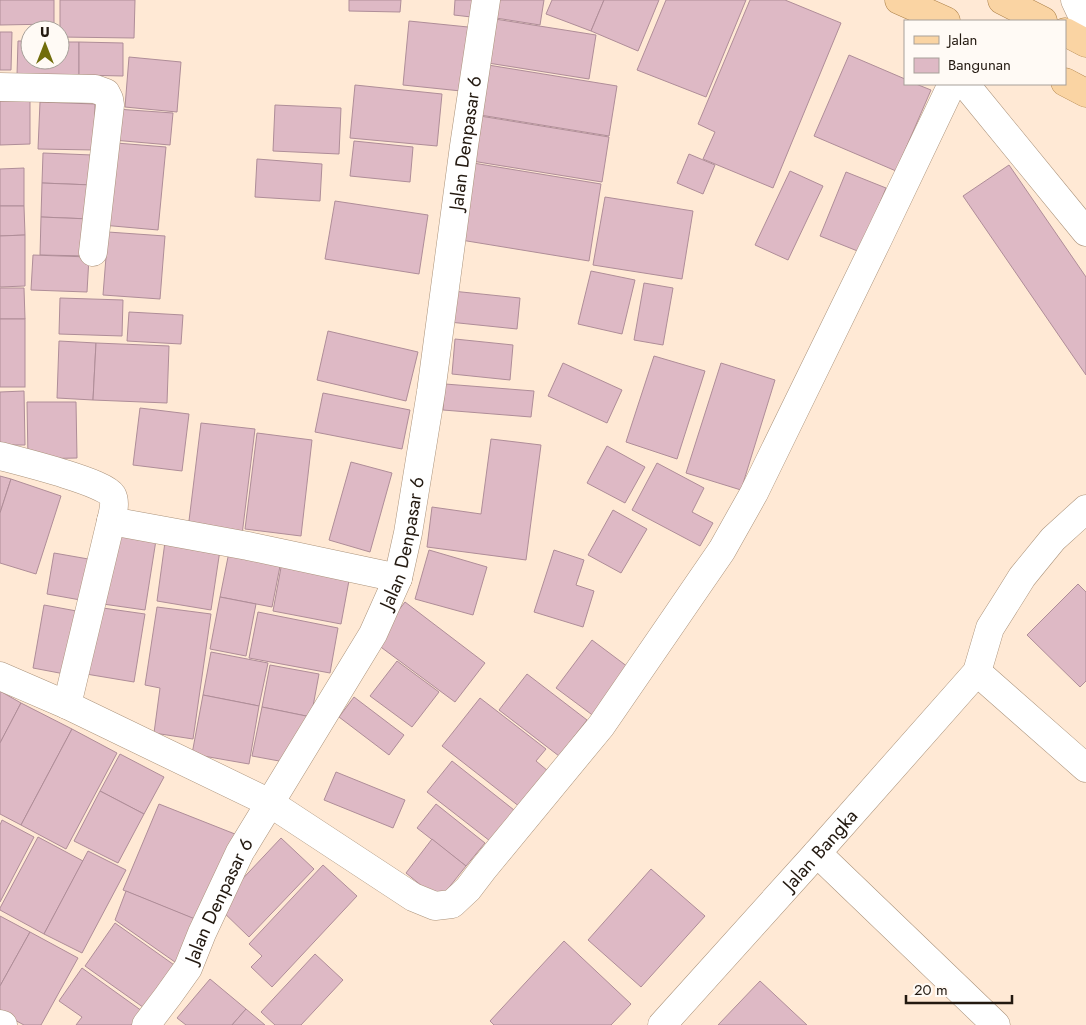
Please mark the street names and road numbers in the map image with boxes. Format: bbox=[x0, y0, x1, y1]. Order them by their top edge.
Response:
street label: Jalan Denpasar 6 bbox=[442, 74, 488, 215]
street label: Jalan Denpasar 6 bbox=[371, 475, 431, 616]
street label: Jalan Bangka bbox=[774, 803, 864, 898]
street label: Jalan Denpasar 6 bbox=[177, 832, 259, 970]

